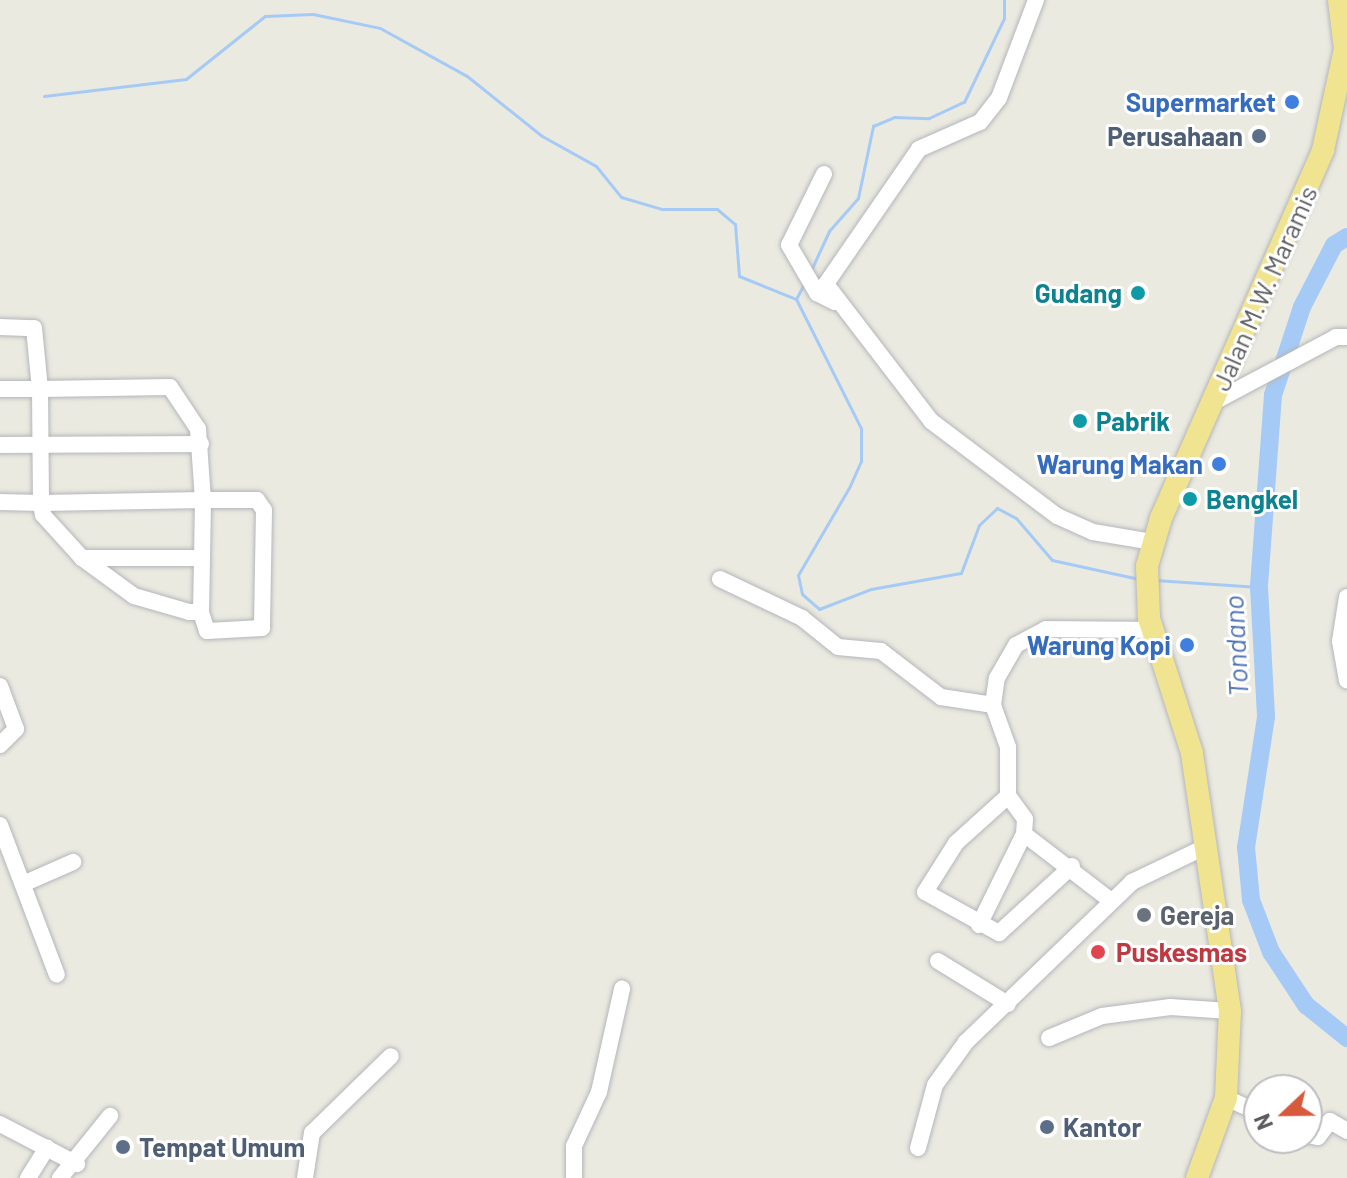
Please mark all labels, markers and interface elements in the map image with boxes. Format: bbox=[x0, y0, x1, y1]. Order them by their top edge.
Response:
place label: Supermarket bbox=[1126, 86, 1276, 118]
marker: Supermarket bbox=[1283, 93, 1301, 111]
place label: Perusahaan bbox=[1107, 120, 1243, 152]
marker: Perusahaan bbox=[1250, 127, 1268, 145]
street label: Jalan M.W. Maramis bbox=[1205, 181, 1323, 395]
place label: Gudang bbox=[1035, 277, 1122, 309]
marker: Gudang bbox=[1129, 284, 1147, 302]
place label: Pabrik bbox=[1096, 405, 1170, 437]
marker: Pabrik bbox=[1071, 412, 1089, 430]
place label: Warung Makan bbox=[1036, 448, 1203, 480]
marker: Warung Makan bbox=[1210, 455, 1228, 473]
place label: Bengkel bbox=[1206, 483, 1298, 515]
marker: Bengkel bbox=[1181, 490, 1199, 508]
water label: Tondano bbox=[1216, 594, 1254, 698]
place label: Warung Kopi bbox=[1027, 629, 1171, 661]
marker: Warung Kopi bbox=[1178, 636, 1196, 654]
place label: Gereja bbox=[1160, 899, 1234, 931]
marker: Gereja bbox=[1135, 906, 1153, 924]
place label: Puskesmas bbox=[1116, 936, 1247, 968]
marker: Puskesmas bbox=[1087, 941, 1109, 963]
north arrow bbox=[1243, 1074, 1323, 1154]
place label: Kantor bbox=[1063, 1111, 1141, 1143]
text: N bbox=[1248, 1111, 1277, 1134]
marker: Kantor bbox=[1038, 1118, 1056, 1136]
place label: Tempat Umum bbox=[139, 1131, 305, 1163]
marker: Tempat Umum bbox=[114, 1138, 132, 1156]

